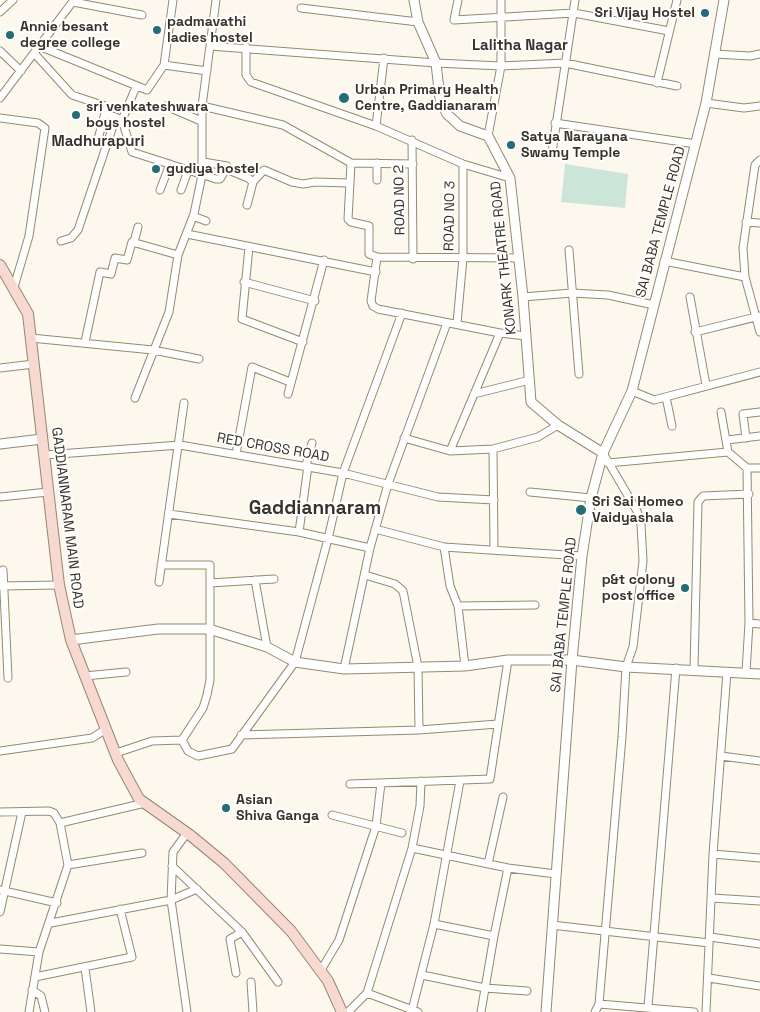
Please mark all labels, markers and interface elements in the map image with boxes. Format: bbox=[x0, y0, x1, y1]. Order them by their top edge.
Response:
place label: Sri Vijay Hostel bbox=[595, 5, 695, 21]
marker: Sri Vijay Hostel bbox=[699, 7, 711, 19]
place label: padmavathi ladies hostel bbox=[167, 14, 253, 46]
place label: Annie besant degree college bbox=[20, 19, 120, 52]
marker: padmavathi ladies hostel bbox=[151, 24, 163, 36]
marker: Annie besant degree college bbox=[4, 29, 16, 41]
district label: Lalitha Nagar bbox=[472, 37, 568, 55]
place label: Urban Primary Health Centre, Gaddianaram bbox=[355, 82, 499, 114]
marker: Urban Primary Health Centre, Gaddianaram bbox=[337, 91, 351, 105]
place label: sri venkateshwara boys hostel bbox=[86, 99, 208, 132]
marker: sri venkateshwara boys hostel bbox=[70, 109, 82, 121]
place label: Satya Narayana Swamy Temple bbox=[521, 129, 628, 162]
district label: Madhurapuri bbox=[52, 133, 144, 151]
marker: Satya Narayana Swamy Temple bbox=[505, 139, 517, 151]
street label: SAI BABA TEMPLE ROAD bbox=[633, 145, 689, 299]
place label: gudiya hostel bbox=[166, 161, 259, 177]
marker: gudiya hostel bbox=[150, 163, 162, 175]
street label: ROAD NO 2 bbox=[391, 165, 409, 235]
street label: KONARK THEATRE ROAD bbox=[488, 180, 520, 336]
street label: ROAD NO 3 bbox=[441, 181, 459, 251]
street label: GADDIANNARAM MAIN ROAD bbox=[48, 426, 86, 610]
street label: RED CROSS ROAD bbox=[216, 430, 330, 466]
place label: Sri Sai Homeo Vaidyashala bbox=[592, 494, 684, 526]
district label: Gaddiannaram bbox=[249, 498, 381, 520]
marker: Sri Sai Homeo Vaidyashala bbox=[574, 503, 588, 517]
street label: SAI BABA TEMPLE ROAD bbox=[547, 537, 581, 693]
place label: p&t colony post office bbox=[602, 572, 675, 604]
marker: p&t colony post office bbox=[679, 582, 691, 594]
place label: Asian Shiva Ganga bbox=[236, 792, 319, 824]
marker: Asian Shiva Ganga bbox=[220, 802, 232, 814]

